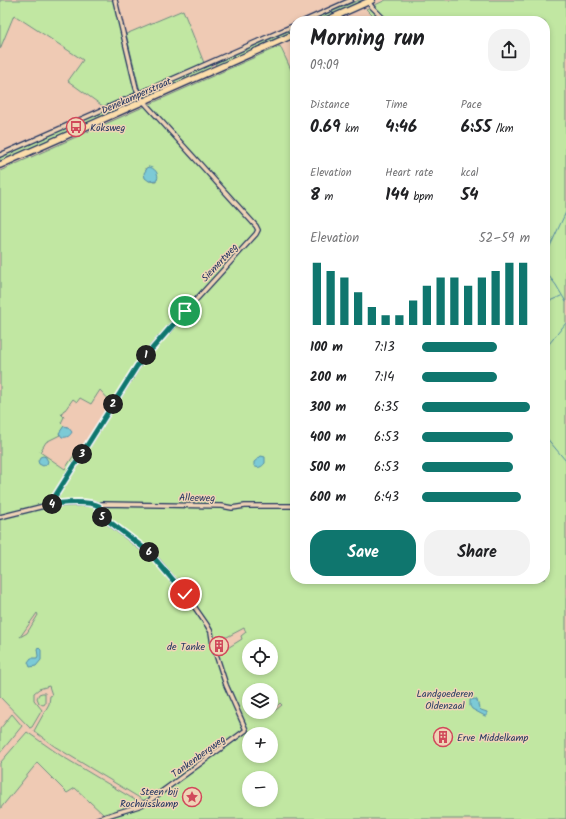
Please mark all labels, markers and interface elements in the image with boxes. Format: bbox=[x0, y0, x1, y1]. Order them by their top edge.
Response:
text: Morning run bbox=[310, 22, 425, 57]
button: share bbox=[488, 29, 530, 71]
text: 09:09 bbox=[310, 55, 339, 76]
street label: Denekamperstraat bbox=[99, 73, 174, 119]
text: Distance bbox=[310, 96, 350, 114]
text: Time bbox=[385, 96, 408, 114]
text: Pace bbox=[461, 96, 482, 114]
text: 0.69 bbox=[310, 114, 341, 141]
text: 4:46 bbox=[385, 114, 417, 141]
text: 6:55 bbox=[461, 114, 491, 141]
bus stop icon: Koksweg bbox=[65, 116, 87, 138]
place label: Koksweg bbox=[90, 120, 126, 136]
text: km bbox=[341, 120, 359, 138]
text: /km bbox=[491, 120, 514, 138]
text: Elevation bbox=[310, 164, 352, 182]
text: Heart rate bbox=[385, 164, 433, 182]
text: kcal bbox=[461, 164, 479, 182]
text: 8 bbox=[310, 182, 320, 209]
text: 144 bbox=[385, 182, 409, 209]
text: 54 bbox=[461, 182, 479, 209]
text: m bbox=[320, 188, 333, 206]
text: bpm bbox=[409, 188, 433, 206]
text: Elevation bbox=[310, 228, 359, 249]
text: 52–59 m bbox=[479, 228, 530, 249]
street label: Siemertweg bbox=[198, 240, 242, 286]
pin bbox=[168, 294, 202, 328]
icon: arrive bbox=[174, 300, 196, 322]
text: 100 m bbox=[310, 337, 343, 358]
text: 7:13 bbox=[374, 337, 395, 358]
pin: 1 bbox=[136, 345, 156, 365]
text: 1 bbox=[144, 346, 148, 364]
text: 200 m bbox=[310, 367, 347, 388]
text: 7:14 bbox=[374, 367, 394, 388]
pin: 2 bbox=[103, 394, 123, 414]
text: 2 bbox=[110, 395, 116, 413]
text: 300 m bbox=[310, 397, 346, 418]
text: 6:35 bbox=[374, 397, 399, 418]
text: 400 m bbox=[310, 427, 346, 448]
text: 6:53 bbox=[374, 427, 399, 448]
pin: 3 bbox=[72, 444, 92, 464]
text: 3 bbox=[79, 445, 85, 463]
text: 500 m bbox=[310, 457, 346, 478]
text: 6:53 bbox=[374, 457, 399, 478]
text: 600 m bbox=[310, 487, 346, 508]
text: 6:43 bbox=[374, 487, 399, 508]
street label: Alleeweg bbox=[179, 490, 215, 506]
pin: 4 bbox=[42, 494, 62, 514]
text: 4 bbox=[49, 495, 55, 513]
pin: 5 bbox=[92, 507, 112, 527]
text: 5 bbox=[99, 508, 105, 526]
button: Save bbox=[310, 530, 416, 576]
button: Share bbox=[424, 530, 530, 576]
pin: 6 bbox=[139, 542, 159, 562]
text: 6 bbox=[146, 543, 152, 561]
pin bbox=[168, 577, 202, 611]
icon: check bbox=[174, 583, 196, 605]
building icon: de Tanke bbox=[208, 635, 230, 657]
place label: de Tanke bbox=[167, 639, 205, 655]
map controls bbox=[242, 639, 278, 807]
button: locate bbox=[242, 639, 278, 675]
button: layers bbox=[242, 683, 278, 719]
park label: Landgoederen Oldenzaal bbox=[417, 686, 473, 714]
building icon: Erve Middelkamp bbox=[432, 726, 454, 748]
button: + bbox=[242, 727, 278, 763]
place label: Erve Middelkamp bbox=[457, 730, 528, 746]
street label: Tankenbergweg bbox=[168, 731, 229, 782]
button: − bbox=[242, 771, 278, 807]
place label: Steen bij Rochuisskamp bbox=[120, 784, 178, 812]
place icon: Steen bij Rochuisskamp bbox=[181, 786, 203, 808]

